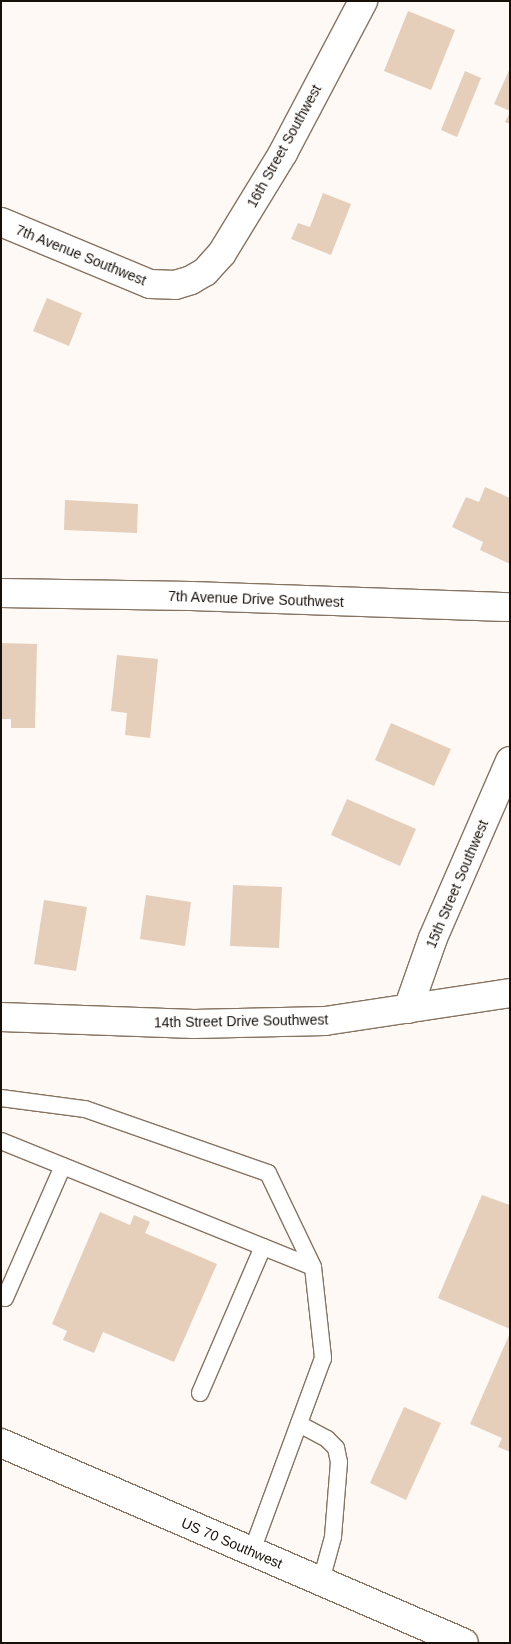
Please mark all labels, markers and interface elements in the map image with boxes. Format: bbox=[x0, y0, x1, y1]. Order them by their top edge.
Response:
street label: 16th Street Southwest bbox=[243, 82, 325, 210]
street label: 7th Avenue Southwest bbox=[13, 221, 149, 289]
street label: 7th Avenue Drive Southwest bbox=[168, 588, 344, 610]
street label: 15th Street Southwest bbox=[422, 817, 492, 951]
street label: 14th Street Drive Southwest bbox=[154, 1011, 328, 1031]
street label: US 70 Southwest bbox=[179, 1514, 285, 1572]

